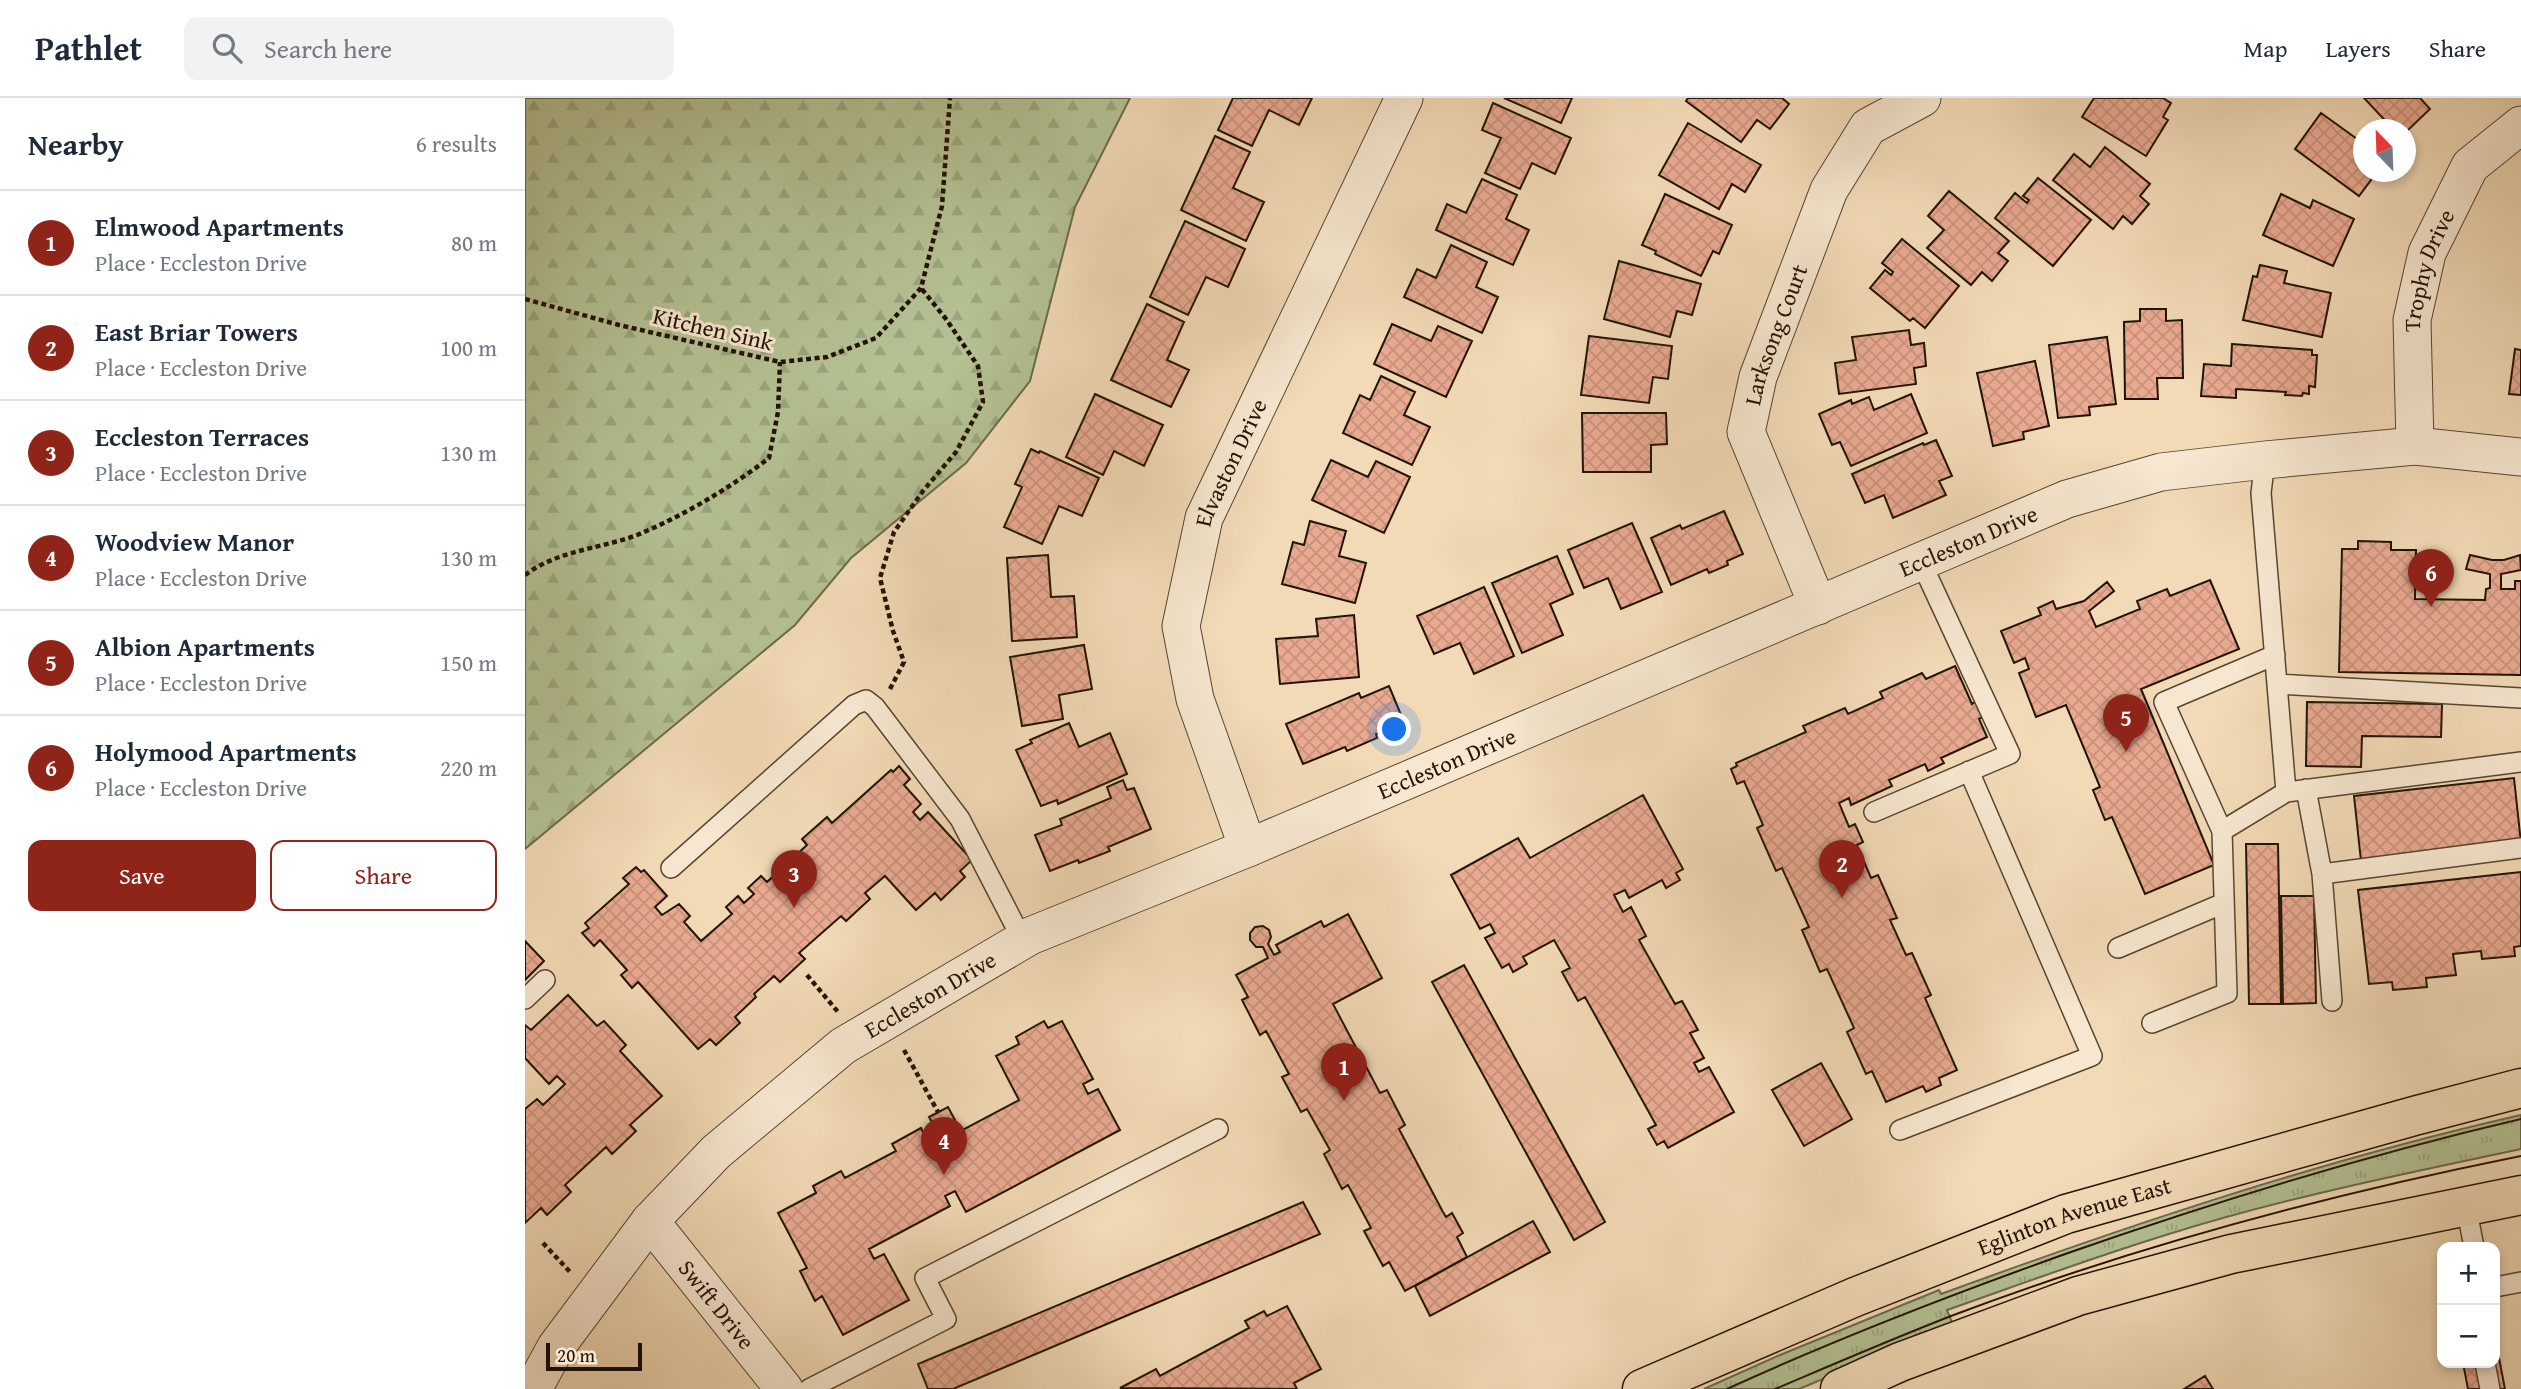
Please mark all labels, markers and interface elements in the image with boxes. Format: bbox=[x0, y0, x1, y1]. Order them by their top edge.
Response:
search box bbox=[184, 17, 674, 80]
text: Pathlet bbox=[35, 24, 142, 72]
icon: search bbox=[208, 29, 246, 67]
text: Search here bbox=[264, 29, 392, 68]
text: Map bbox=[2244, 31, 2287, 66]
text: Layers bbox=[2325, 31, 2391, 66]
text: Share bbox=[2429, 31, 2486, 66]
north arrow bbox=[2353, 119, 2416, 182]
text: Nearby bbox=[28, 122, 124, 166]
text: 6 results bbox=[416, 127, 497, 160]
street label: Trophy Drive bbox=[2395, 203, 2462, 332]
text: Elmwood Apartments bbox=[95, 207, 344, 246]
text: 1 bbox=[45, 226, 57, 259]
text: 80 m bbox=[451, 226, 497, 259]
text: Place · Eccleston Drive bbox=[95, 246, 307, 279]
street label: Larksong Court bbox=[1735, 259, 1815, 408]
street label: Kitchen Sink bbox=[650, 299, 777, 358]
text: East Briar Towers bbox=[95, 312, 298, 351]
text: 2 bbox=[45, 331, 57, 364]
text: 100 m bbox=[440, 331, 497, 364]
text: Place · Eccleston Drive bbox=[95, 351, 307, 384]
street label: Elvaston Drive bbox=[1186, 393, 1275, 529]
text: Eccleston Terraces bbox=[95, 417, 309, 456]
text: 3 bbox=[45, 436, 57, 469]
text: 130 m bbox=[440, 436, 497, 469]
text: Place · Eccleston Drive bbox=[95, 456, 307, 489]
street label: Eccleston Drive bbox=[1894, 496, 2042, 585]
text: Woodview Manor bbox=[95, 522, 294, 561]
text: 4 bbox=[45, 541, 57, 574]
text: 130 m bbox=[440, 541, 497, 574]
pin: 6 bbox=[2408, 549, 2454, 607]
text: Place · Eccleston Drive bbox=[95, 561, 307, 594]
text: Albion Apartments bbox=[95, 627, 315, 666]
text: 5 bbox=[45, 646, 57, 679]
text: 150 m bbox=[440, 646, 497, 679]
text: Place · Eccleston Drive bbox=[95, 666, 307, 699]
pin: 5 bbox=[2103, 694, 2149, 752]
your location bbox=[1377, 712, 1411, 746]
street label: Eccleston Drive bbox=[1372, 719, 1521, 807]
text: Holymood Apartments bbox=[95, 732, 357, 771]
text: 6 bbox=[45, 751, 57, 784]
text: 220 m bbox=[440, 751, 497, 784]
text: Place · Eccleston Drive bbox=[95, 771, 307, 804]
button: Save bbox=[28, 840, 256, 911]
button: Share bbox=[270, 840, 497, 911]
pin: 2 bbox=[1819, 840, 1865, 898]
pin: 3 bbox=[771, 850, 817, 908]
street label: Eccleston Drive bbox=[858, 943, 1002, 1046]
pin: 1 bbox=[1321, 1043, 1367, 1101]
pin: 4 bbox=[921, 1117, 967, 1175]
street label: Eglinton Avenue East bbox=[1972, 1168, 2175, 1263]
map controls bbox=[2437, 1242, 2500, 1368]
button: + bbox=[2437, 1242, 2500, 1305]
street label: Swift Drive bbox=[671, 1253, 763, 1356]
button: − bbox=[2437, 1305, 2500, 1368]
scale bar bbox=[546, 1340, 642, 1372]
text: 20 m bbox=[557, 1341, 595, 1369]

